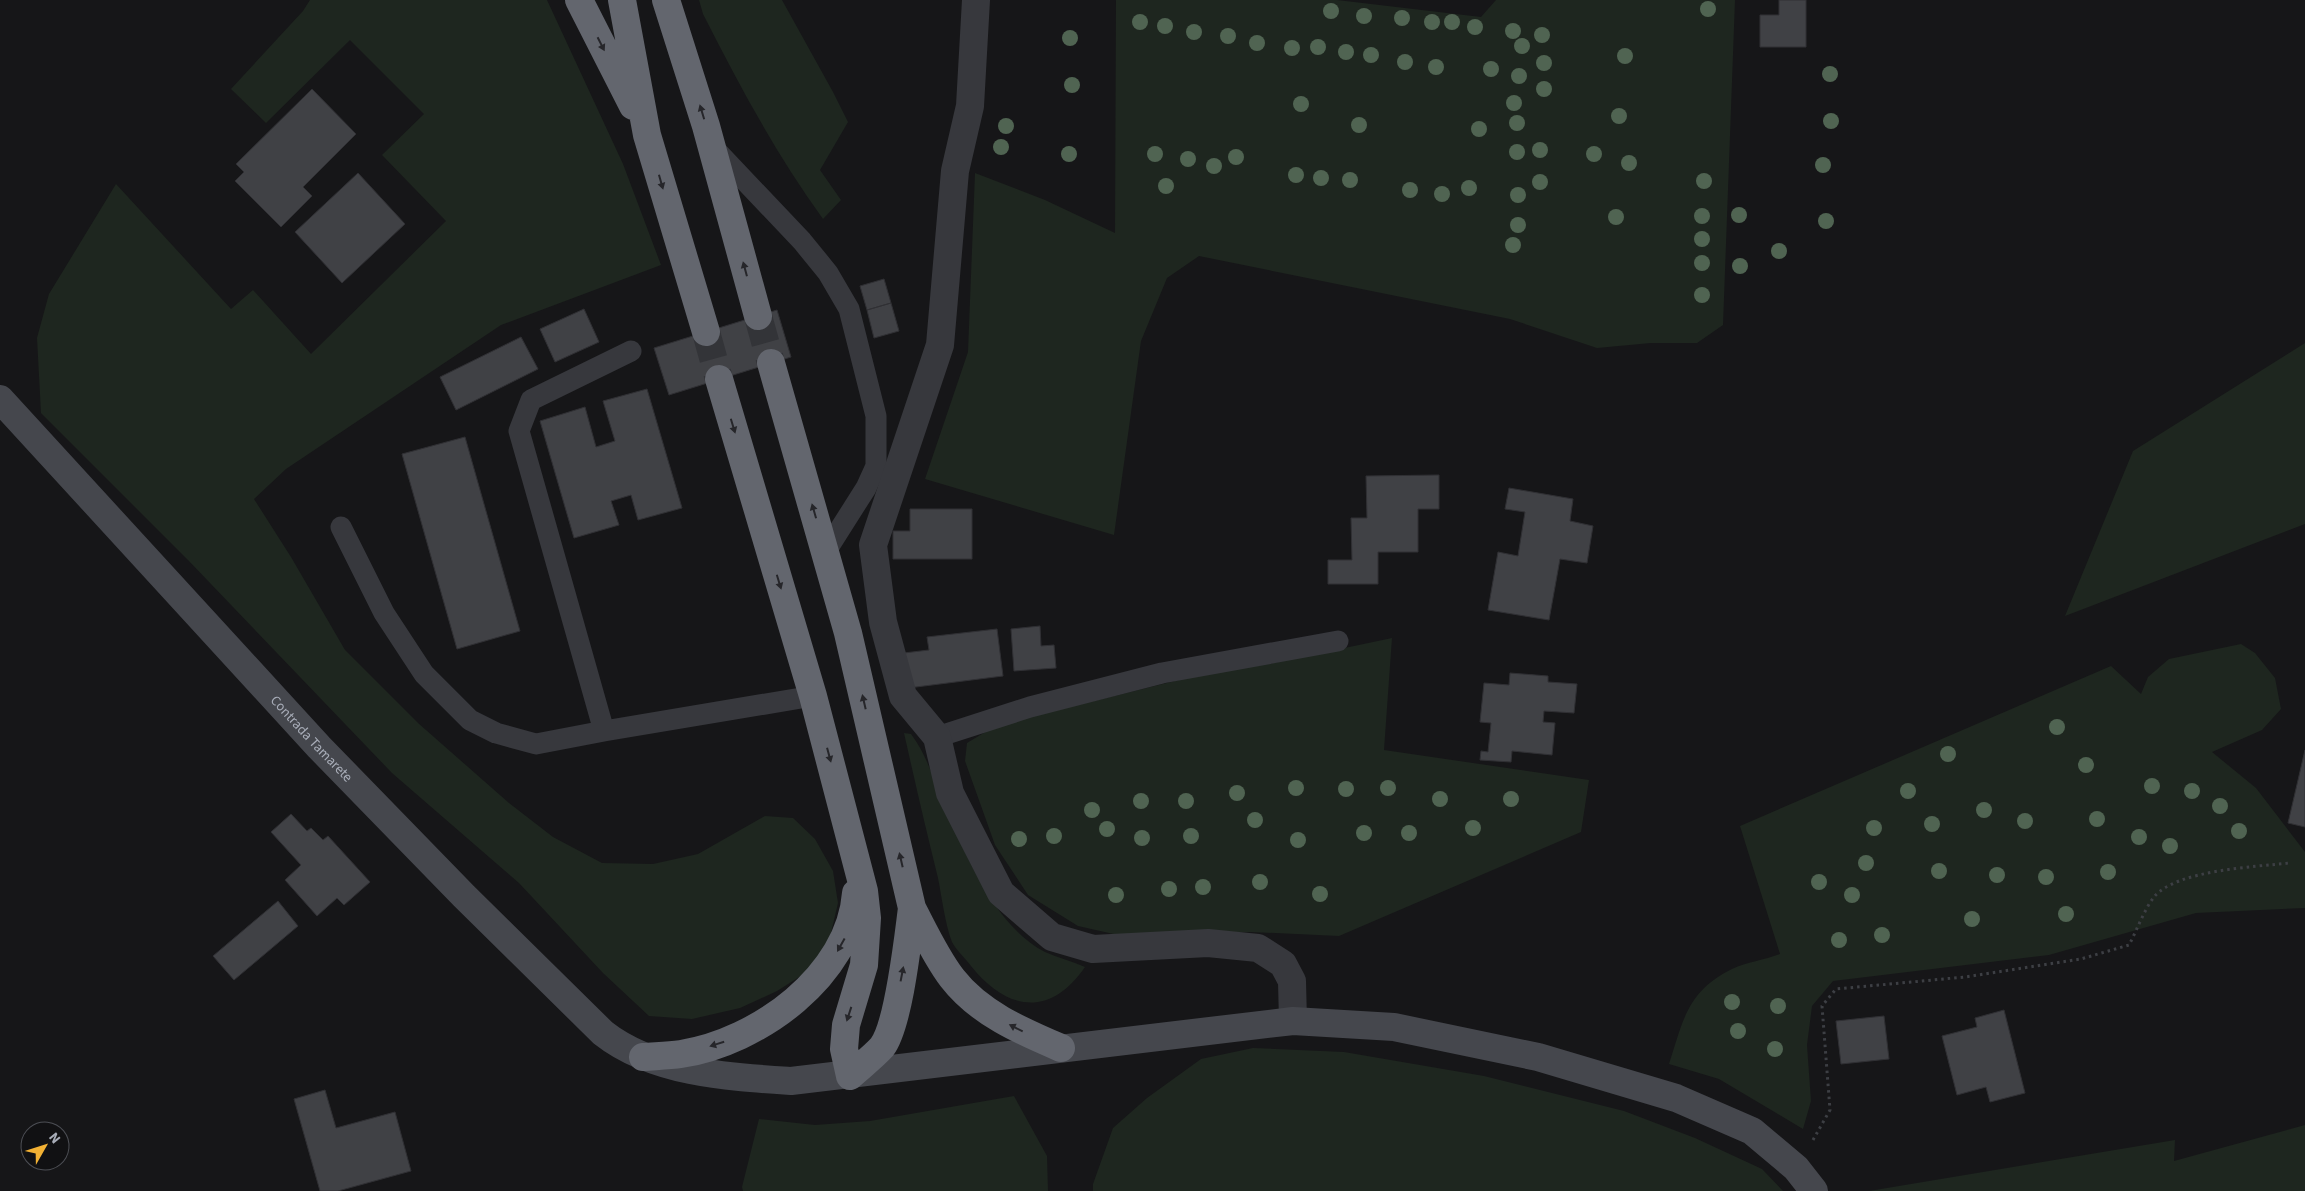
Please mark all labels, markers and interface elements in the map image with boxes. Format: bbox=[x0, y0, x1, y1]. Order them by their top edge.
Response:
one-way arrow bbox=[597, 36, 605, 51]
one-way arrow bbox=[697, 104, 705, 119]
one-way arrow bbox=[658, 174, 666, 189]
one-way arrow bbox=[741, 261, 749, 276]
one-way arrow bbox=[730, 419, 738, 434]
one-way arrow bbox=[810, 503, 818, 519]
one-way arrow bbox=[776, 574, 784, 589]
street label: Contrada Tamarete bbox=[265, 691, 357, 787]
one-way arrow bbox=[860, 694, 868, 709]
one-way arrow bbox=[825, 747, 833, 762]
one-way arrow bbox=[897, 853, 905, 868]
one-way arrow bbox=[836, 938, 845, 951]
one-way arrow bbox=[899, 966, 907, 982]
one-way arrow bbox=[845, 1007, 852, 1022]
one-way arrow bbox=[1009, 1024, 1023, 1032]
one-way arrow bbox=[709, 1040, 724, 1048]
north arrow bbox=[20, 1121, 70, 1171]
text: N bbox=[44, 1129, 65, 1148]

